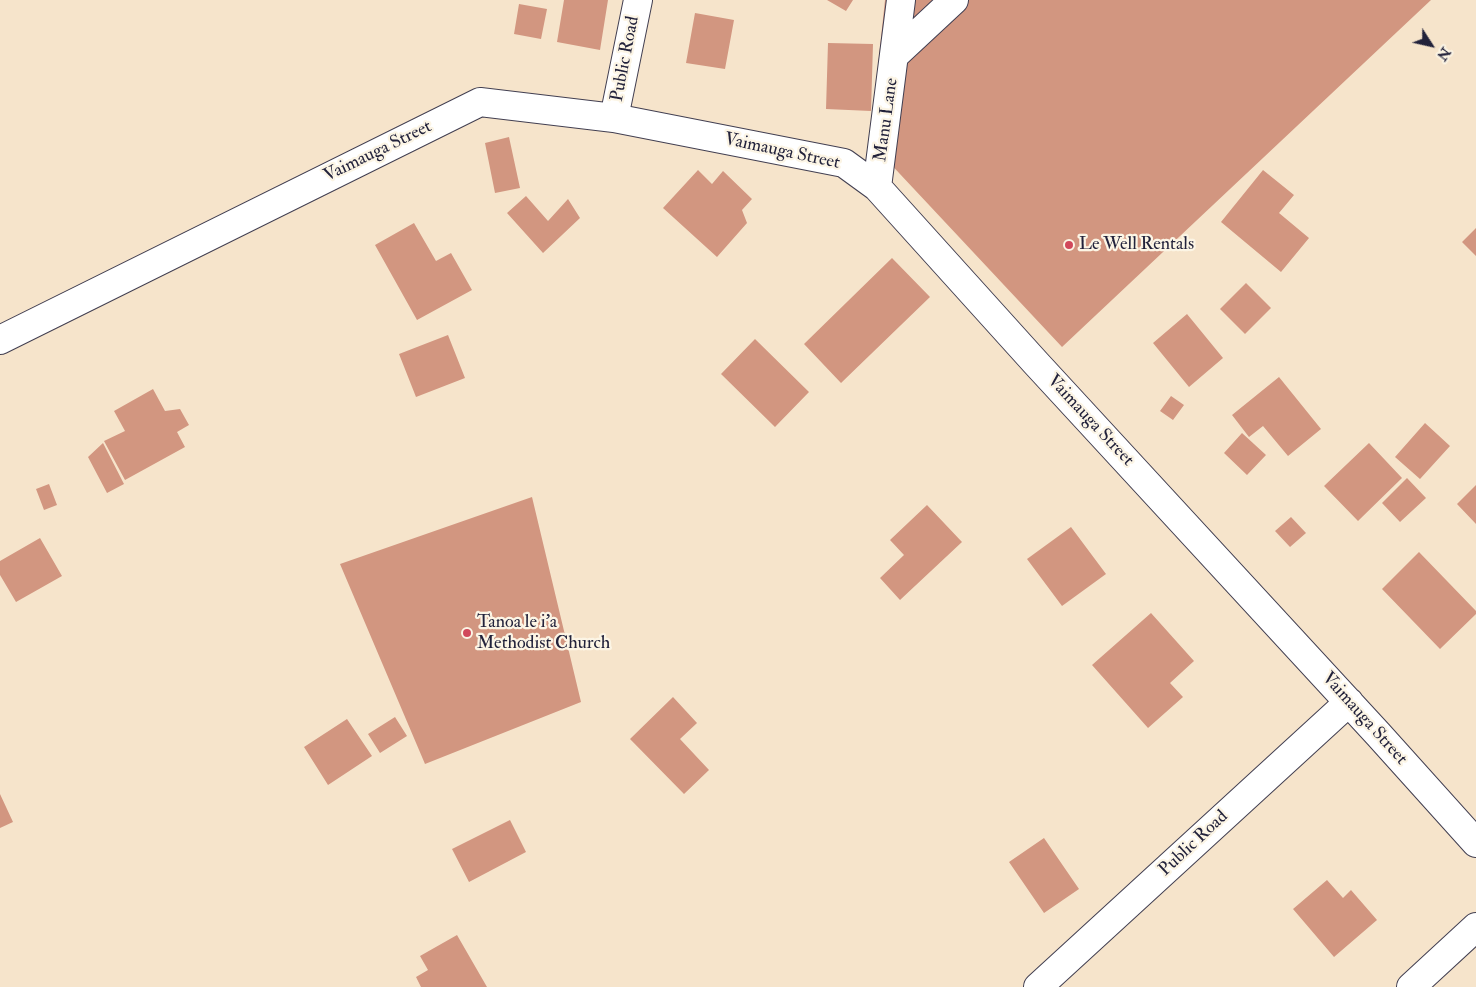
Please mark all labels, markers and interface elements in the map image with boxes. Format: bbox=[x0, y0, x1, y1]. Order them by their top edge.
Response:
street label: Public Road bbox=[607, 14, 645, 104]
north arrow bbox=[1406, 20, 1456, 70]
text: N bbox=[1433, 44, 1454, 64]
street label: Manu Lane bbox=[870, 77, 904, 163]
street label: Vaimauga Street bbox=[320, 117, 436, 187]
street label: Vaimauga Street bbox=[722, 129, 842, 175]
place label: Le Well Rentals bbox=[1079, 234, 1194, 256]
marker: Le Well Rentals bbox=[1063, 239, 1075, 251]
street label: Vaimauga Street bbox=[1042, 371, 1138, 471]
place label: Tanoa le i'a Methodist Church bbox=[477, 612, 610, 654]
marker: Tanoa le i'a Methodist Church bbox=[461, 627, 473, 639]
street label: Vaimauga Street bbox=[1317, 668, 1411, 770]
street label: Public Road bbox=[1155, 807, 1233, 881]

